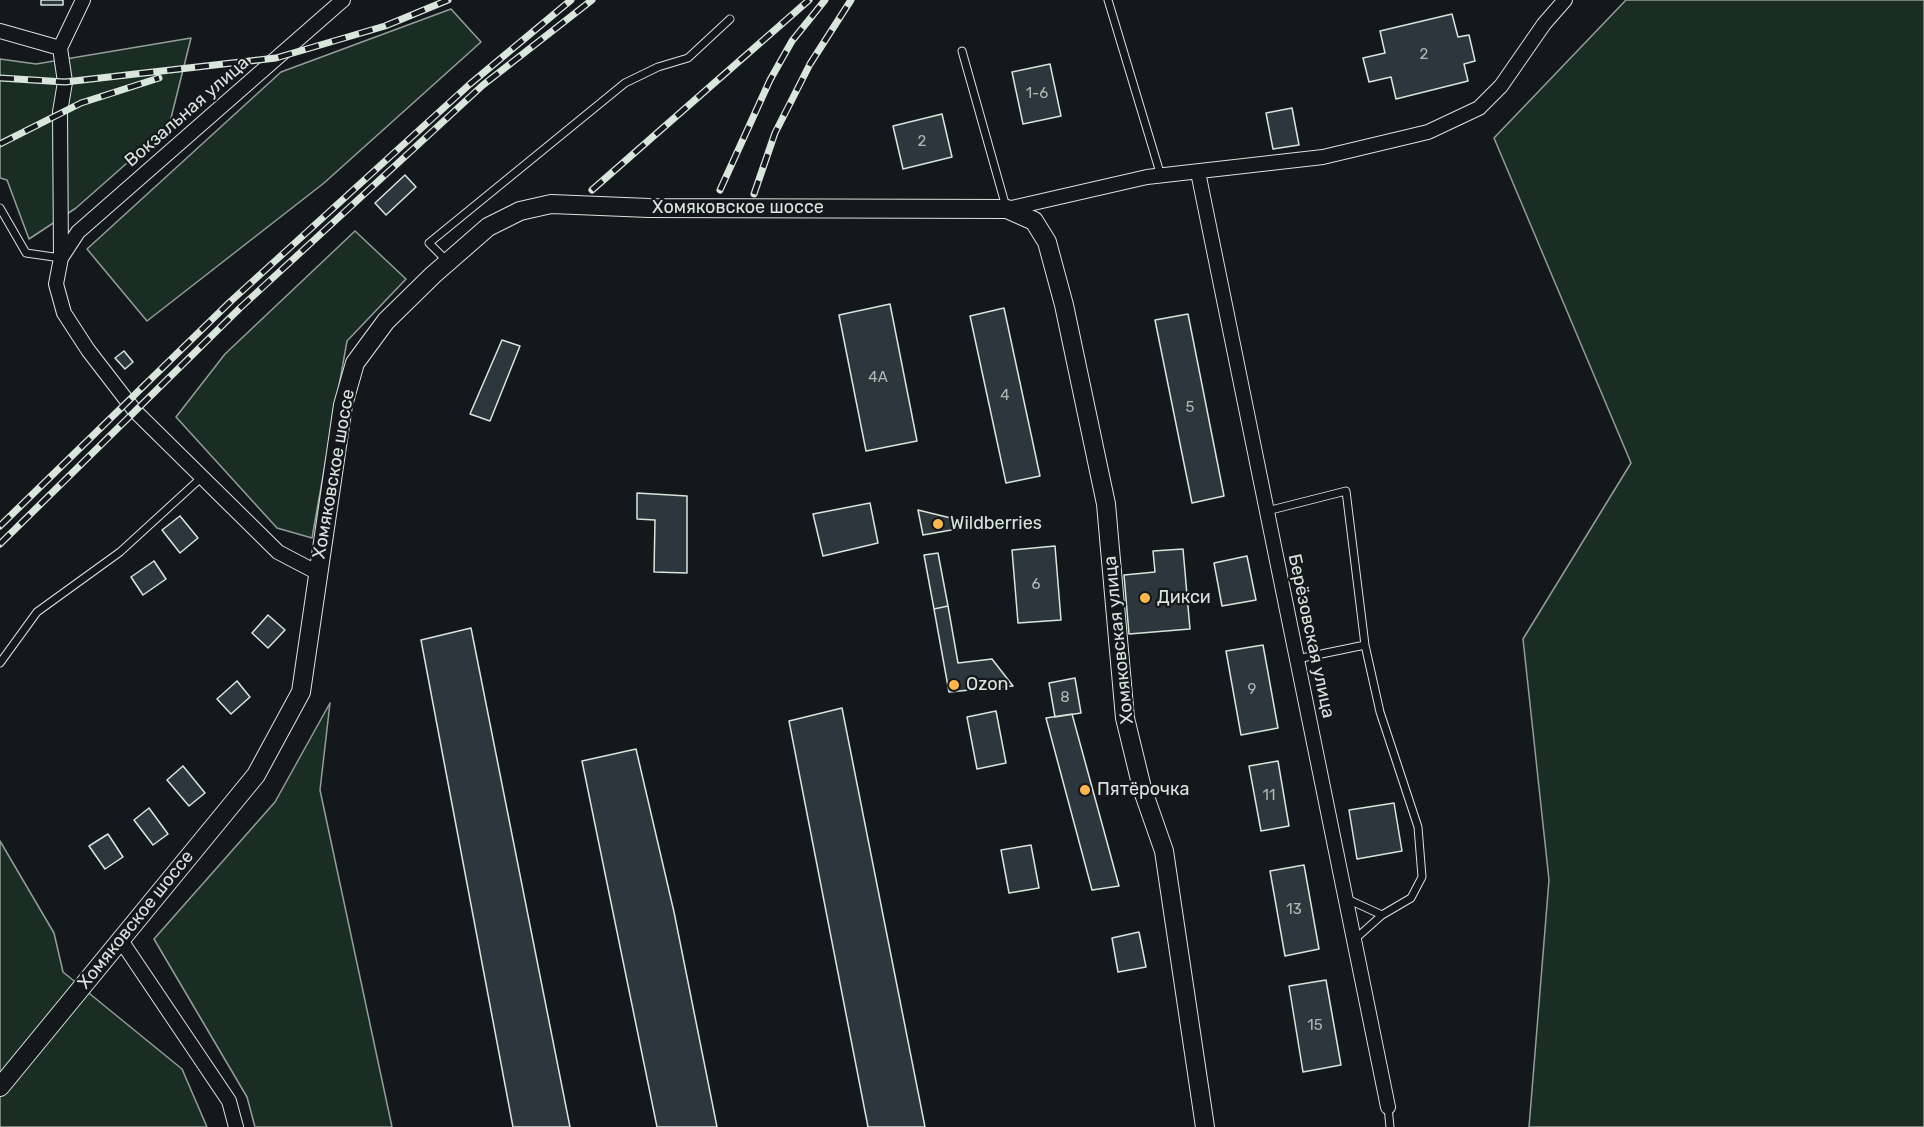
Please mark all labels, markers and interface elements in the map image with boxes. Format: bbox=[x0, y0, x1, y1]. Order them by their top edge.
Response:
house number: 2 bbox=[1420, 46, 1428, 64]
street label: Вокзальная улица bbox=[120, 52, 254, 172]
house number: 1-6 bbox=[1026, 85, 1048, 103]
house number: 2 bbox=[918, 133, 926, 151]
street label: Хомяковское шоссе bbox=[652, 197, 824, 219]
house number: 4А bbox=[868, 369, 888, 387]
street label: Хомяковское шоссе bbox=[308, 387, 360, 561]
house number: 4 bbox=[1000, 387, 1010, 405]
house number: 5 bbox=[1186, 399, 1194, 417]
place label: Wildberries bbox=[950, 513, 1042, 535]
marker: Wildberries bbox=[931, 517, 945, 531]
street label: Берёзовская улица bbox=[1283, 552, 1339, 720]
street label: Хомяковская улица bbox=[1099, 555, 1139, 725]
house number: 6 bbox=[1031, 576, 1041, 594]
place label: Дикси bbox=[1157, 587, 1211, 609]
marker: Дикси bbox=[1138, 591, 1152, 605]
place label: Ozon bbox=[966, 674, 1008, 696]
marker: Ozon bbox=[947, 678, 961, 692]
house number: 9 bbox=[1248, 681, 1256, 699]
house number: 8 bbox=[1060, 689, 1070, 707]
place label: Пятёрочка bbox=[1097, 779, 1190, 801]
marker: Пятёрочка bbox=[1078, 783, 1092, 797]
house number: 11 bbox=[1263, 787, 1275, 805]
street label: Хомяковское шоссе bbox=[74, 846, 198, 994]
house number: 13 bbox=[1286, 901, 1302, 919]
house number: 15 bbox=[1307, 1017, 1323, 1035]

